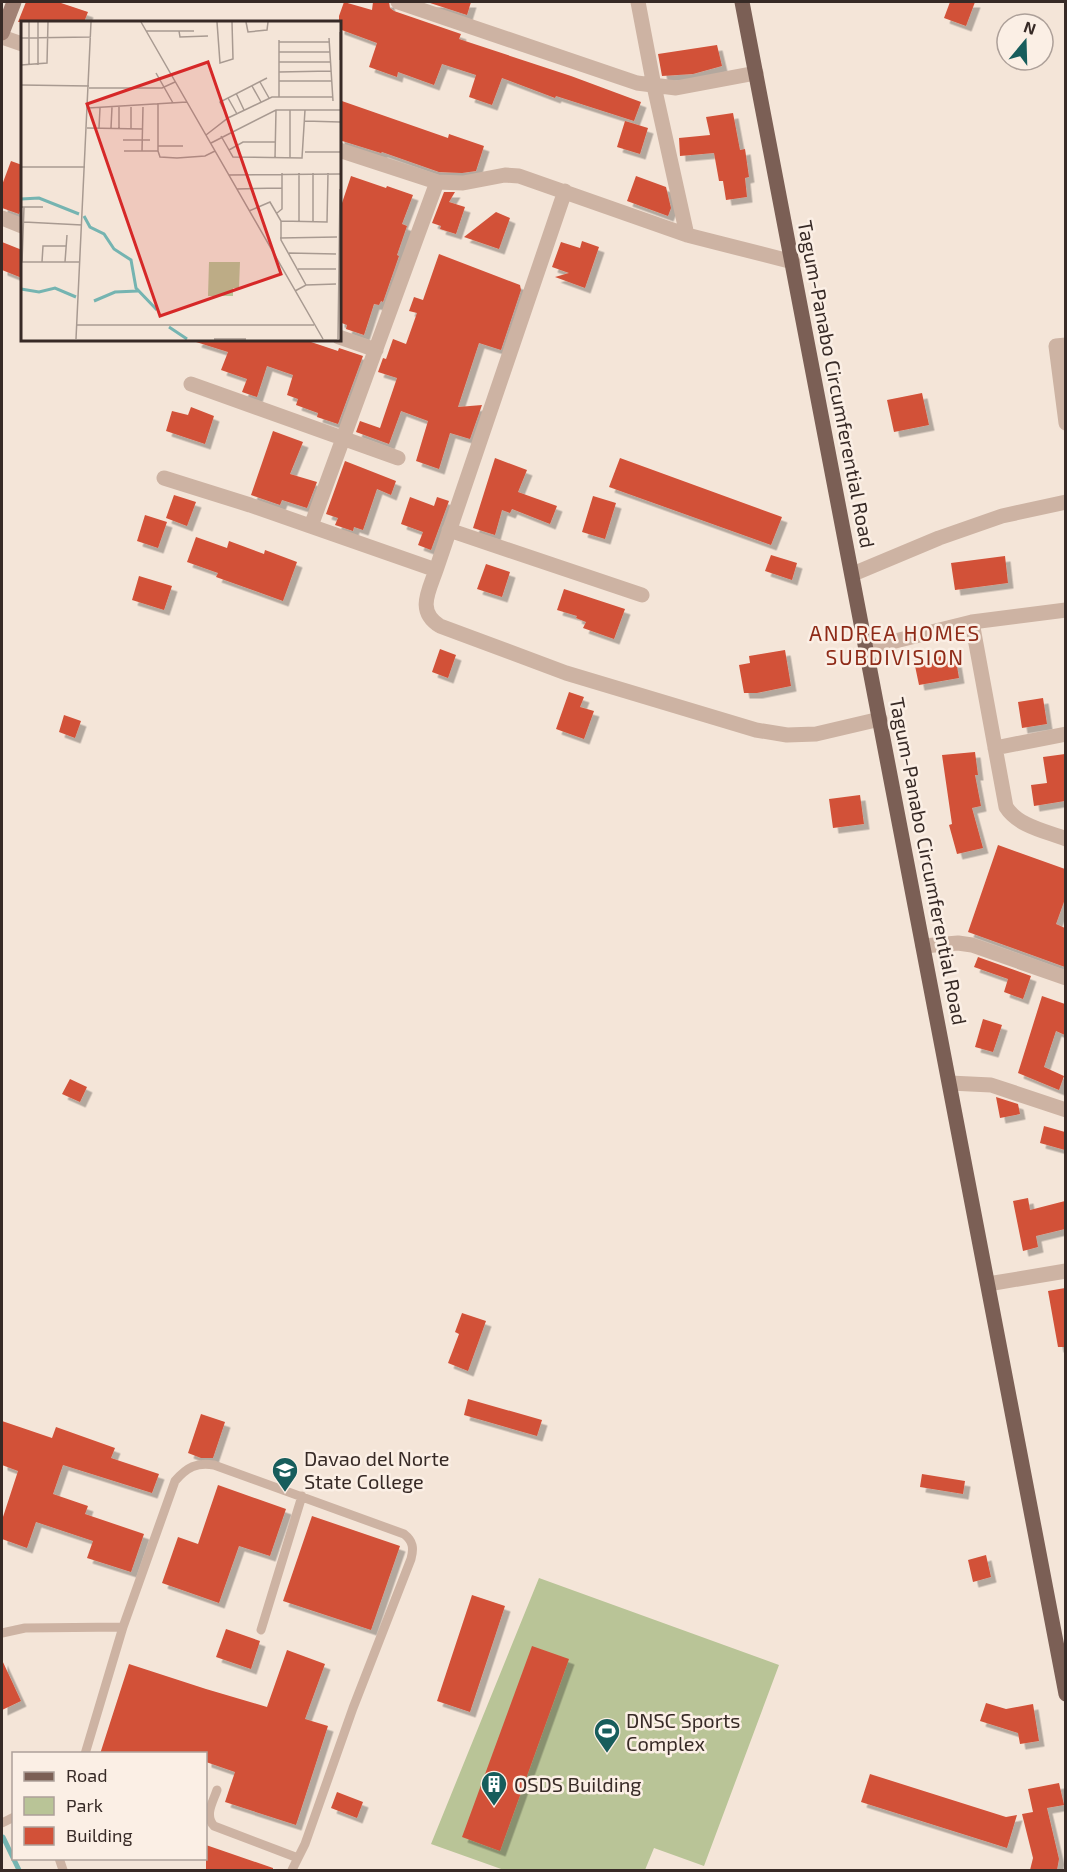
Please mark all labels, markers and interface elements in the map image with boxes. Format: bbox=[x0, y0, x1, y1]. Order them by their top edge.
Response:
north arrow bbox=[995, 12, 1055, 72]
text: N bbox=[1021, 16, 1039, 38]
inset map bbox=[21, 21, 340, 340]
street label: Tagum-Panabo Circumferential Road bbox=[793, 218, 881, 550]
district label: ANDREA HOMES SUBDIVISION bbox=[809, 620, 981, 669]
street label: Tagum-Panabo Circumferential Road bbox=[885, 695, 973, 1027]
place label: Davao del Norte State College bbox=[304, 1446, 450, 1493]
school or university icon: Davao del Norte State College bbox=[270, 1455, 300, 1493]
place label: DNSC Sports Complex bbox=[626, 1708, 740, 1755]
sports icon: DNSC Sports Complex bbox=[592, 1716, 622, 1754]
legend bbox=[12, 1752, 207, 1860]
text: Road bbox=[66, 1764, 107, 1786]
building icon: OSDS Building bbox=[479, 1769, 509, 1807]
place label: OSDS Building bbox=[514, 1772, 641, 1796]
text: Park bbox=[66, 1794, 103, 1816]
text: Building bbox=[66, 1824, 133, 1846]

